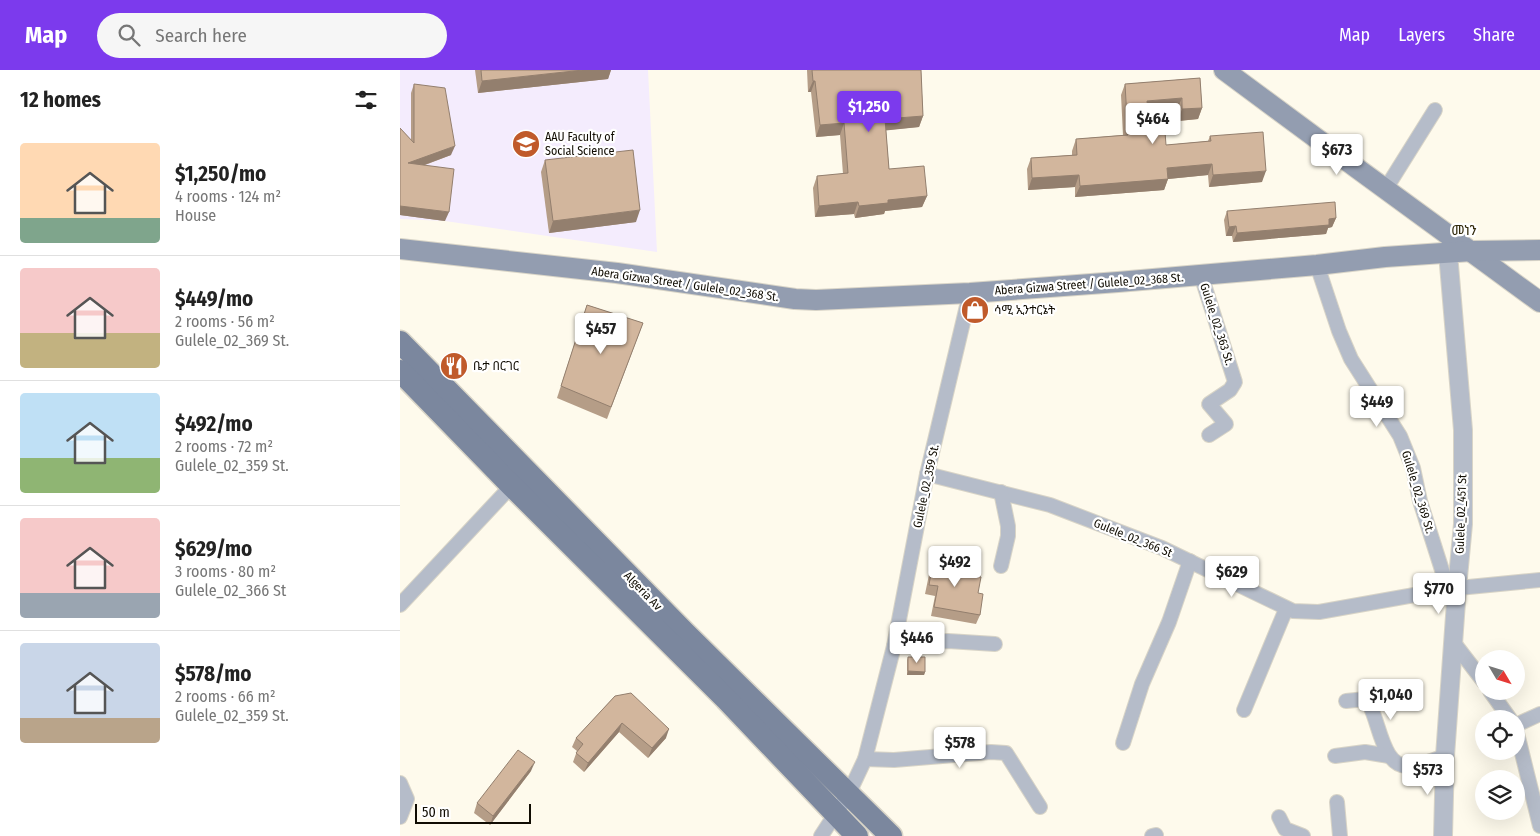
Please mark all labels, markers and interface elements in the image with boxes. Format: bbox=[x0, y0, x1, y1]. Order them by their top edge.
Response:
search box bbox=[97, 13, 447, 58]
text: Map bbox=[25, 21, 67, 49]
icon: search bbox=[115, 21, 143, 49]
text: Search here bbox=[155, 24, 247, 47]
text: Map bbox=[1339, 24, 1370, 46]
text: Layers bbox=[1398, 24, 1445, 46]
text: Share bbox=[1473, 24, 1515, 46]
icon: filters bbox=[352, 86, 380, 114]
text: 12 homes bbox=[20, 87, 101, 113]
pin: $1,250 bbox=[828, 90, 910, 133]
text: $1,250 bbox=[848, 97, 890, 116]
pin: $464 bbox=[1123, 102, 1183, 145]
text: $464 bbox=[1137, 109, 1169, 128]
school or university icon: AAU Faculty of Social Science bbox=[511, 129, 541, 159]
place label: AAU Faculty of Social Science bbox=[545, 130, 616, 158]
pin: $673 bbox=[1307, 134, 1367, 176]
text: $673 bbox=[1322, 140, 1352, 159]
text: $1,250/mo bbox=[175, 161, 266, 187]
icon: home bbox=[60, 163, 120, 223]
text: 4 rooms · 124 m² bbox=[175, 187, 281, 206]
text: House bbox=[175, 206, 216, 225]
district label: መነን bbox=[1451, 222, 1477, 239]
street label: Abera Gizwa Street / Gulele_02_368 St. bbox=[590, 264, 780, 304]
street label: Abera Gizwa Street / Gulele_02_368 St. bbox=[994, 270, 1184, 298]
street label: Gulele_02_363 St. bbox=[1197, 281, 1237, 367]
text: $449/mo bbox=[175, 286, 253, 312]
icon: home bbox=[60, 288, 120, 348]
shop icon: ሳሚ ኢንተርኔት bbox=[960, 295, 990, 325]
place label: ሳሚ ኢንተርኔት bbox=[994, 303, 1056, 317]
text: 2 rooms · 56 m² bbox=[175, 312, 275, 331]
pin: $457 bbox=[571, 312, 631, 355]
text: $457 bbox=[586, 319, 616, 338]
text: Gulele_02_369 St. bbox=[175, 331, 289, 350]
restaurant icon: ቤታ በርገር bbox=[439, 351, 469, 381]
place label: ቤታ በርገር bbox=[473, 359, 519, 373]
pin: $449 bbox=[1347, 386, 1407, 428]
text: $449 bbox=[1361, 392, 1393, 411]
text: $492/mo bbox=[175, 411, 253, 437]
icon: home bbox=[60, 413, 120, 473]
text: 2 rooms · 72 m² bbox=[175, 437, 273, 456]
street label: Gulele_02_359 St. bbox=[910, 442, 942, 529]
street label: Gulele_02_369 St. bbox=[1399, 449, 1437, 535]
text: Gulele_02_359 St. bbox=[175, 456, 289, 475]
street label: Gulele_02_451 St bbox=[1453, 474, 1469, 554]
street label: Gulele_02_366 St bbox=[1092, 516, 1174, 560]
text: $629/mo bbox=[175, 536, 252, 562]
icon: home bbox=[60, 538, 120, 598]
pin: $492 bbox=[925, 546, 985, 588]
text: $492 bbox=[939, 552, 971, 571]
pin: $629 bbox=[1202, 556, 1262, 598]
text: 3 rooms · 80 m² bbox=[175, 562, 276, 581]
text: $629 bbox=[1216, 562, 1248, 581]
street label: Algeria Av bbox=[621, 569, 665, 614]
pin: $770 bbox=[1409, 572, 1469, 615]
text: $770 bbox=[1424, 579, 1454, 598]
text: Gulele_02_366 St bbox=[175, 581, 286, 600]
pin: $446 bbox=[887, 622, 947, 664]
text: $446 bbox=[901, 628, 933, 647]
north arrow bbox=[1475, 650, 1525, 700]
map controls bbox=[1475, 650, 1525, 820]
text: $578/mo bbox=[175, 661, 251, 687]
icon: home bbox=[60, 663, 120, 723]
pin: $1,040 bbox=[1350, 678, 1432, 721]
text: $1,040 bbox=[1369, 685, 1413, 704]
text: 2 rooms · 66 m² bbox=[175, 687, 275, 706]
text: Gulele_02_359 St. bbox=[175, 706, 289, 725]
button: locate bbox=[1475, 710, 1525, 760]
pin: $578 bbox=[930, 726, 990, 769]
text: $578 bbox=[945, 733, 975, 752]
pin: $573 bbox=[1398, 754, 1458, 796]
text: $573 bbox=[1413, 760, 1443, 779]
button: layers bbox=[1475, 770, 1525, 820]
scale bar bbox=[415, 801, 531, 824]
text: 50 m bbox=[422, 804, 450, 821]

